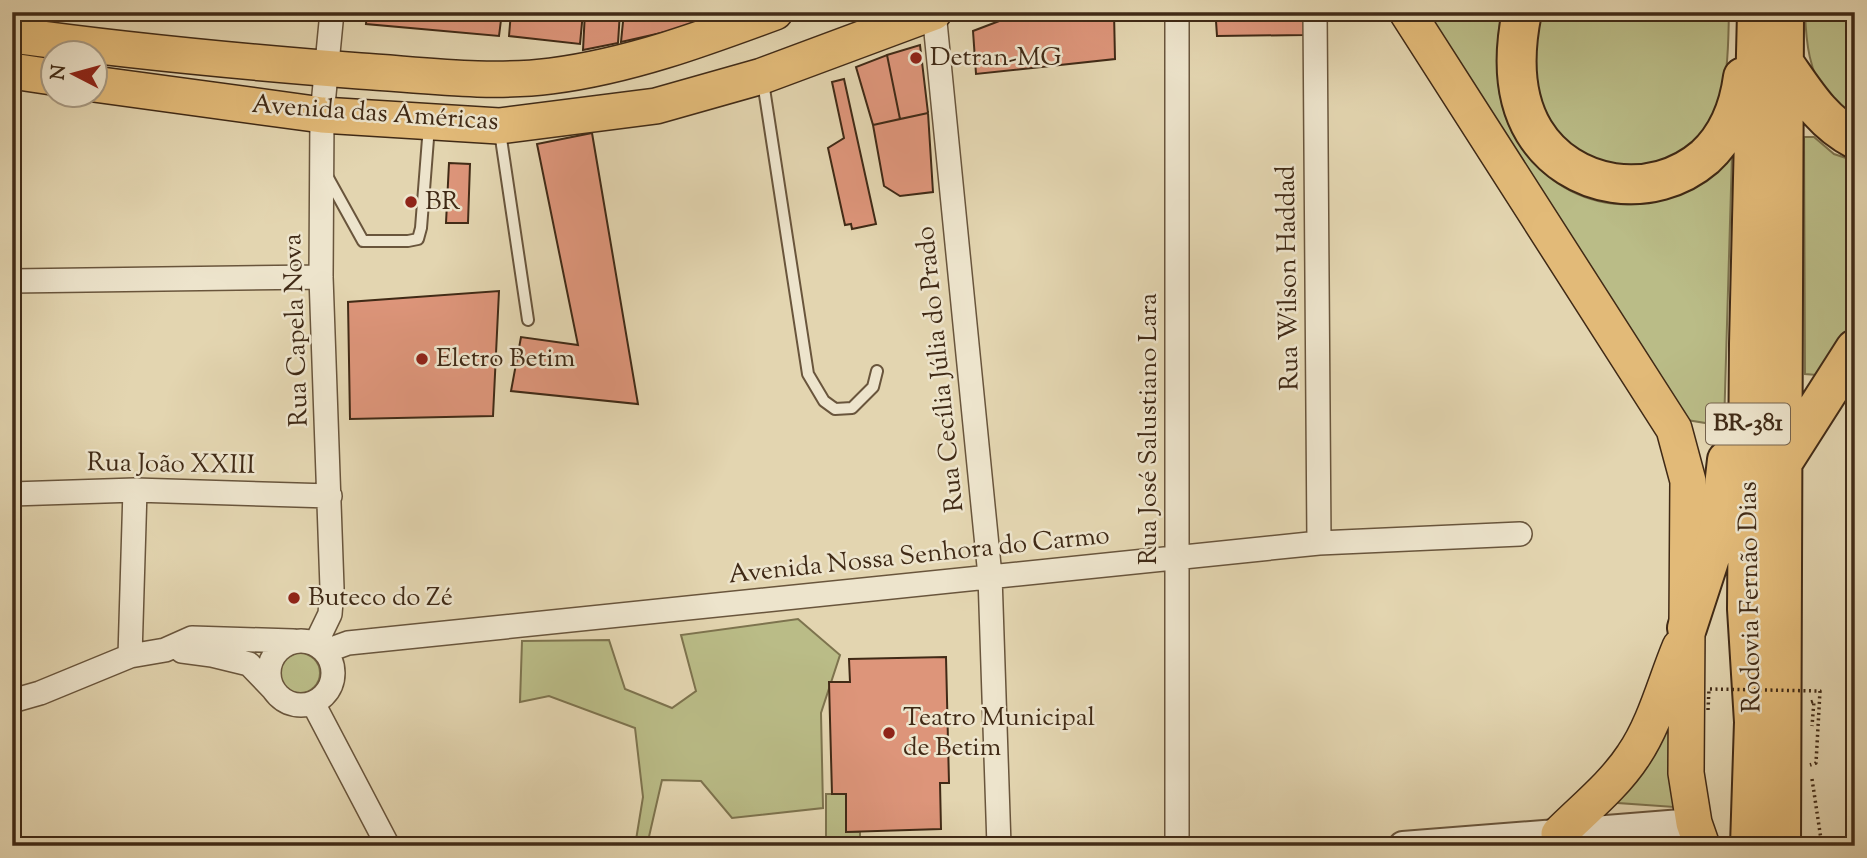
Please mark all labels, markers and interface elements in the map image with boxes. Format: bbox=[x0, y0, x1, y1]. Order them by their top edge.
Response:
north arrow bbox=[38, 38, 108, 108]
place label: Detran-MG bbox=[930, 40, 1062, 77]
marker: Detran-MG bbox=[908, 50, 924, 66]
text: N bbox=[45, 64, 74, 81]
street label: Avenida das Américas bbox=[250, 87, 500, 141]
street label: Rua Wilson Haddad bbox=[1269, 165, 1309, 391]
place label: BR bbox=[425, 184, 460, 221]
marker: BR bbox=[403, 194, 419, 210]
street label: Rua Cecília Júlia do Prado bbox=[908, 224, 974, 514]
street label: Rua Capela Nova bbox=[275, 233, 319, 427]
street label: Rua José Salustiano Lara bbox=[1131, 293, 1168, 565]
place label: Eletro Betim bbox=[436, 341, 575, 378]
marker: Eletro Betim bbox=[414, 351, 430, 367]
road number: BR-381 bbox=[1706, 404, 1790, 444]
street label: Rua João XXIII bbox=[87, 445, 256, 485]
street label: Rodovia Fernão Dias bbox=[1730, 481, 1772, 713]
street label: Avenida Nossa Senhora do Carmo bbox=[727, 518, 1111, 594]
place label: Buteco do Zé bbox=[308, 580, 453, 617]
marker: Buteco do Zé bbox=[286, 590, 302, 606]
place label: Teatro Municipal de Betim bbox=[903, 700, 1095, 767]
marker: Teatro Municipal de Betim bbox=[881, 725, 897, 741]

